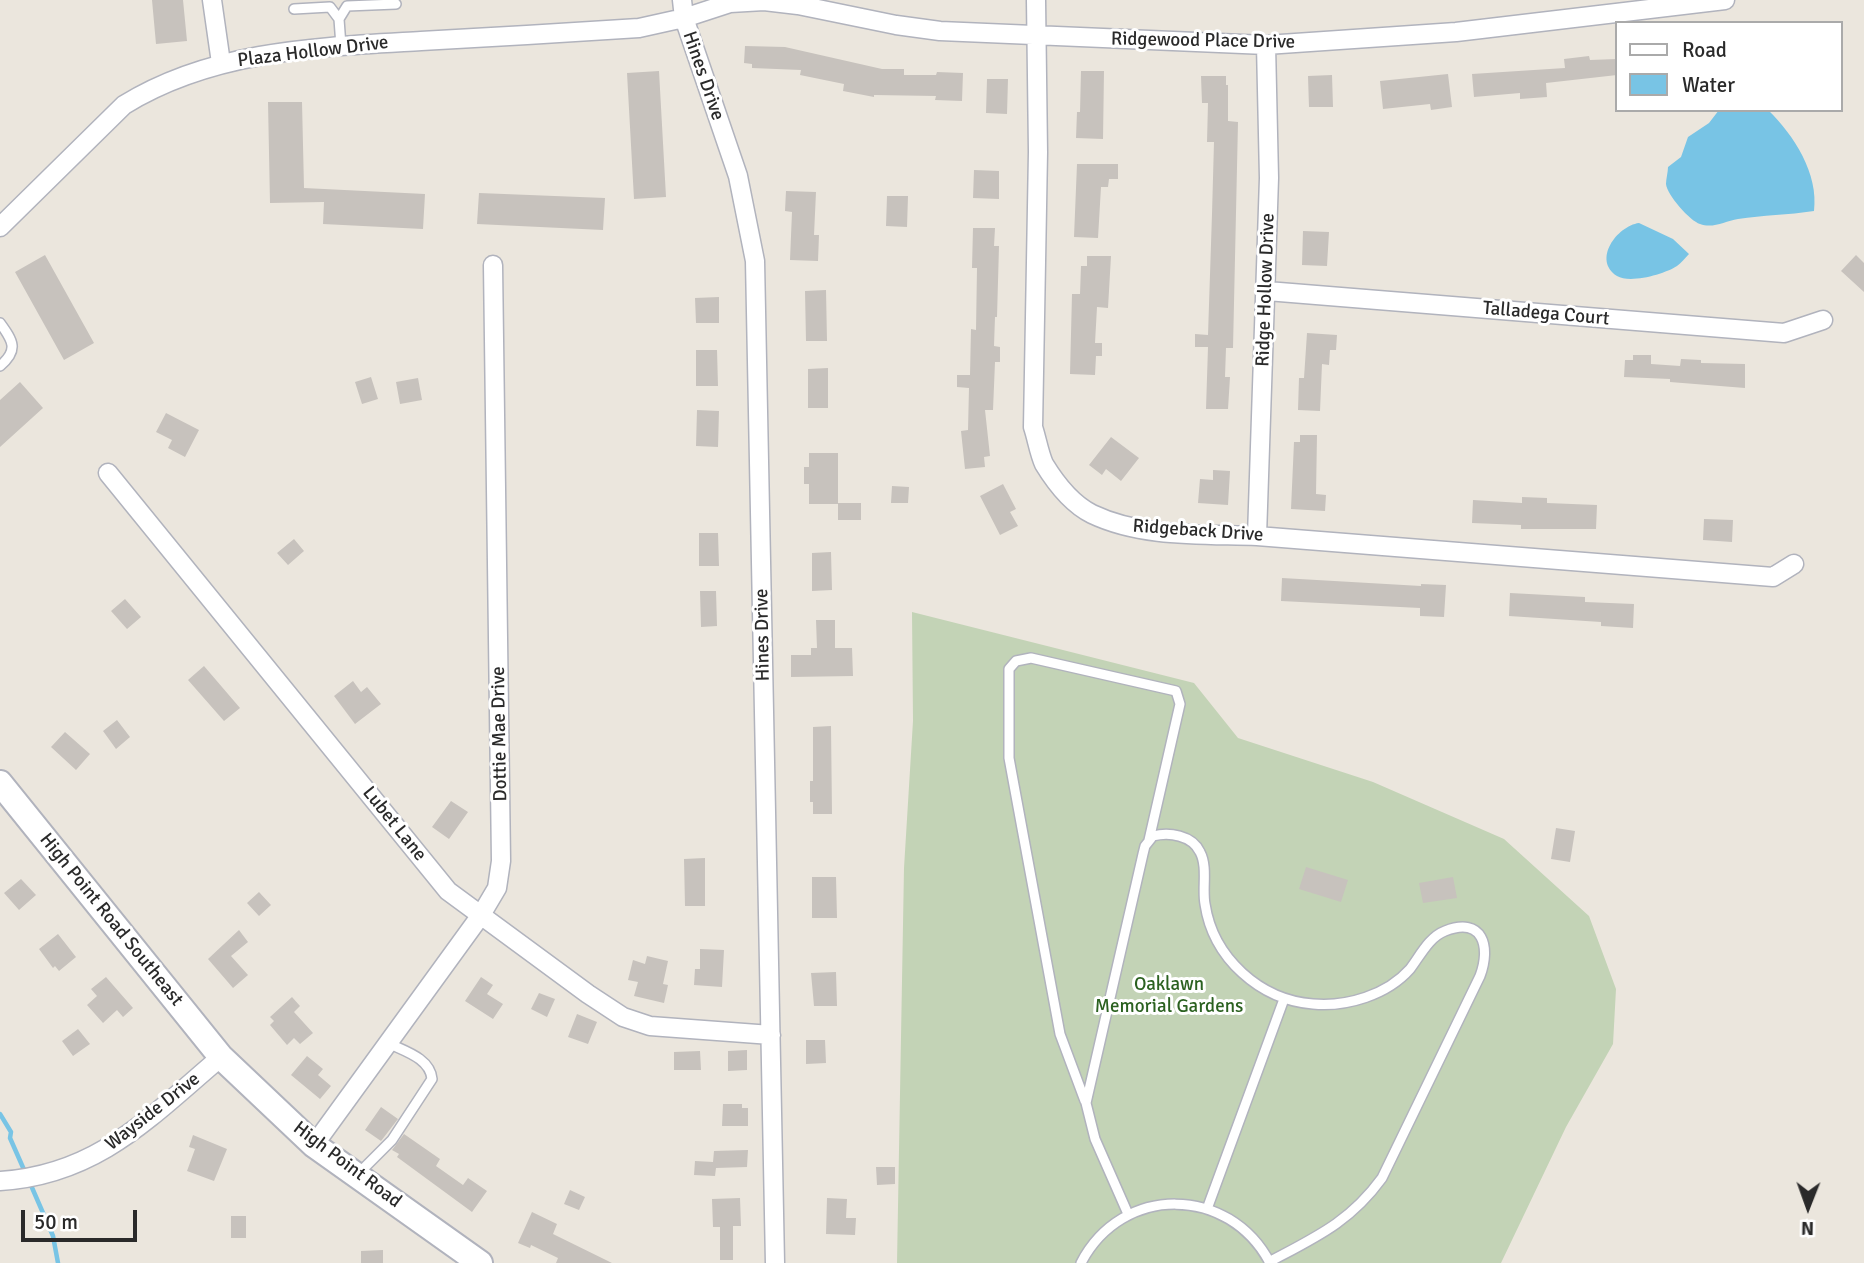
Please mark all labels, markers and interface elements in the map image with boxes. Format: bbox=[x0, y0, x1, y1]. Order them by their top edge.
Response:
legend bbox=[1616, 21, 1843, 112]
street label: Hines Drive bbox=[677, 28, 729, 124]
street label: Ridgewood Place Drive bbox=[1111, 28, 1295, 54]
street label: Plaza Hollow Drive bbox=[236, 31, 390, 73]
text: Road bbox=[1682, 37, 1727, 63]
text: Water bbox=[1682, 72, 1735, 98]
street label: Ridge Hollow Drive bbox=[1252, 213, 1280, 367]
street label: Talladega Court bbox=[1482, 297, 1610, 331]
street label: Ridgeback Drive bbox=[1132, 515, 1264, 547]
street label: Hines Drive bbox=[751, 588, 775, 682]
street label: Dottie Mae Drive bbox=[487, 666, 513, 802]
street label: Lubet Lane bbox=[357, 782, 431, 866]
street label: High Point Road Southeast bbox=[34, 829, 188, 1011]
park label: Oaklawn Memorial Gardens bbox=[1095, 974, 1243, 1018]
street label: Wayside Drive bbox=[101, 1068, 205, 1156]
street label: High Point Road bbox=[288, 1117, 406, 1213]
north arrow bbox=[1773, 1172, 1843, 1242]
scale bar bbox=[24, 1196, 140, 1240]
text: 50 m bbox=[34, 1209, 78, 1235]
text: N bbox=[1801, 1216, 1814, 1240]

